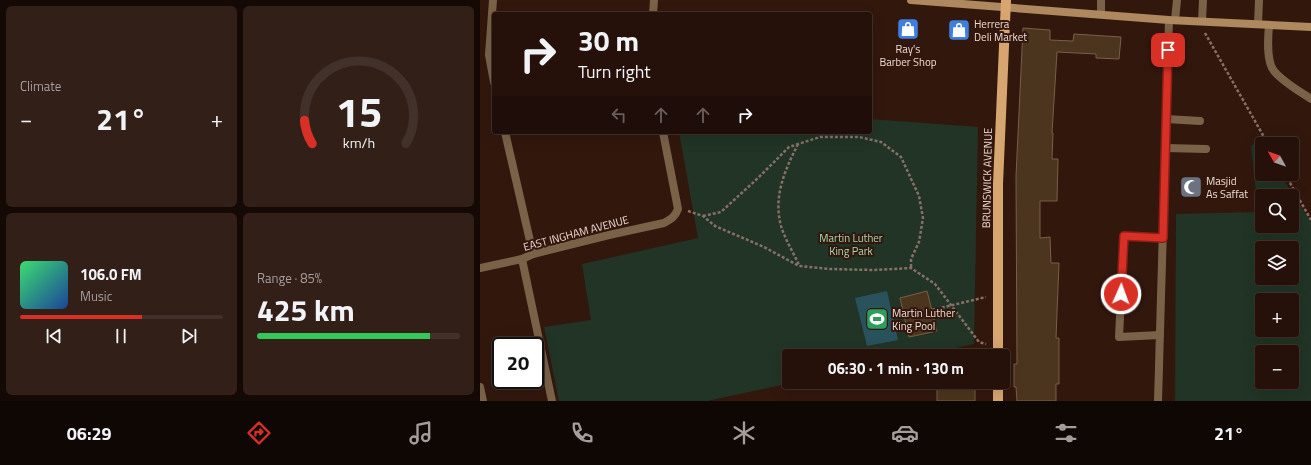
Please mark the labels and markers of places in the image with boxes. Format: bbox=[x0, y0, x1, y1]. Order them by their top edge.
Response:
shop icon: Ray's Barber Shop bbox=[895, 16, 921, 42]
place label: Herrera Deli Market bbox=[974, 16, 1027, 45]
shop icon: Herrera Deli Market bbox=[946, 17, 972, 43]
pin bbox=[1151, 33, 1185, 67]
place label: Ray's Barber Shop bbox=[879, 41, 937, 70]
place label: Masjid As Saffat bbox=[1206, 173, 1248, 202]
mosque icon: Masjid As Saffat bbox=[1178, 174, 1204, 200]
place label: Martin Luther King Pool bbox=[892, 305, 956, 334]
sports icon: Martin Luther King Pool bbox=[864, 306, 890, 332]

